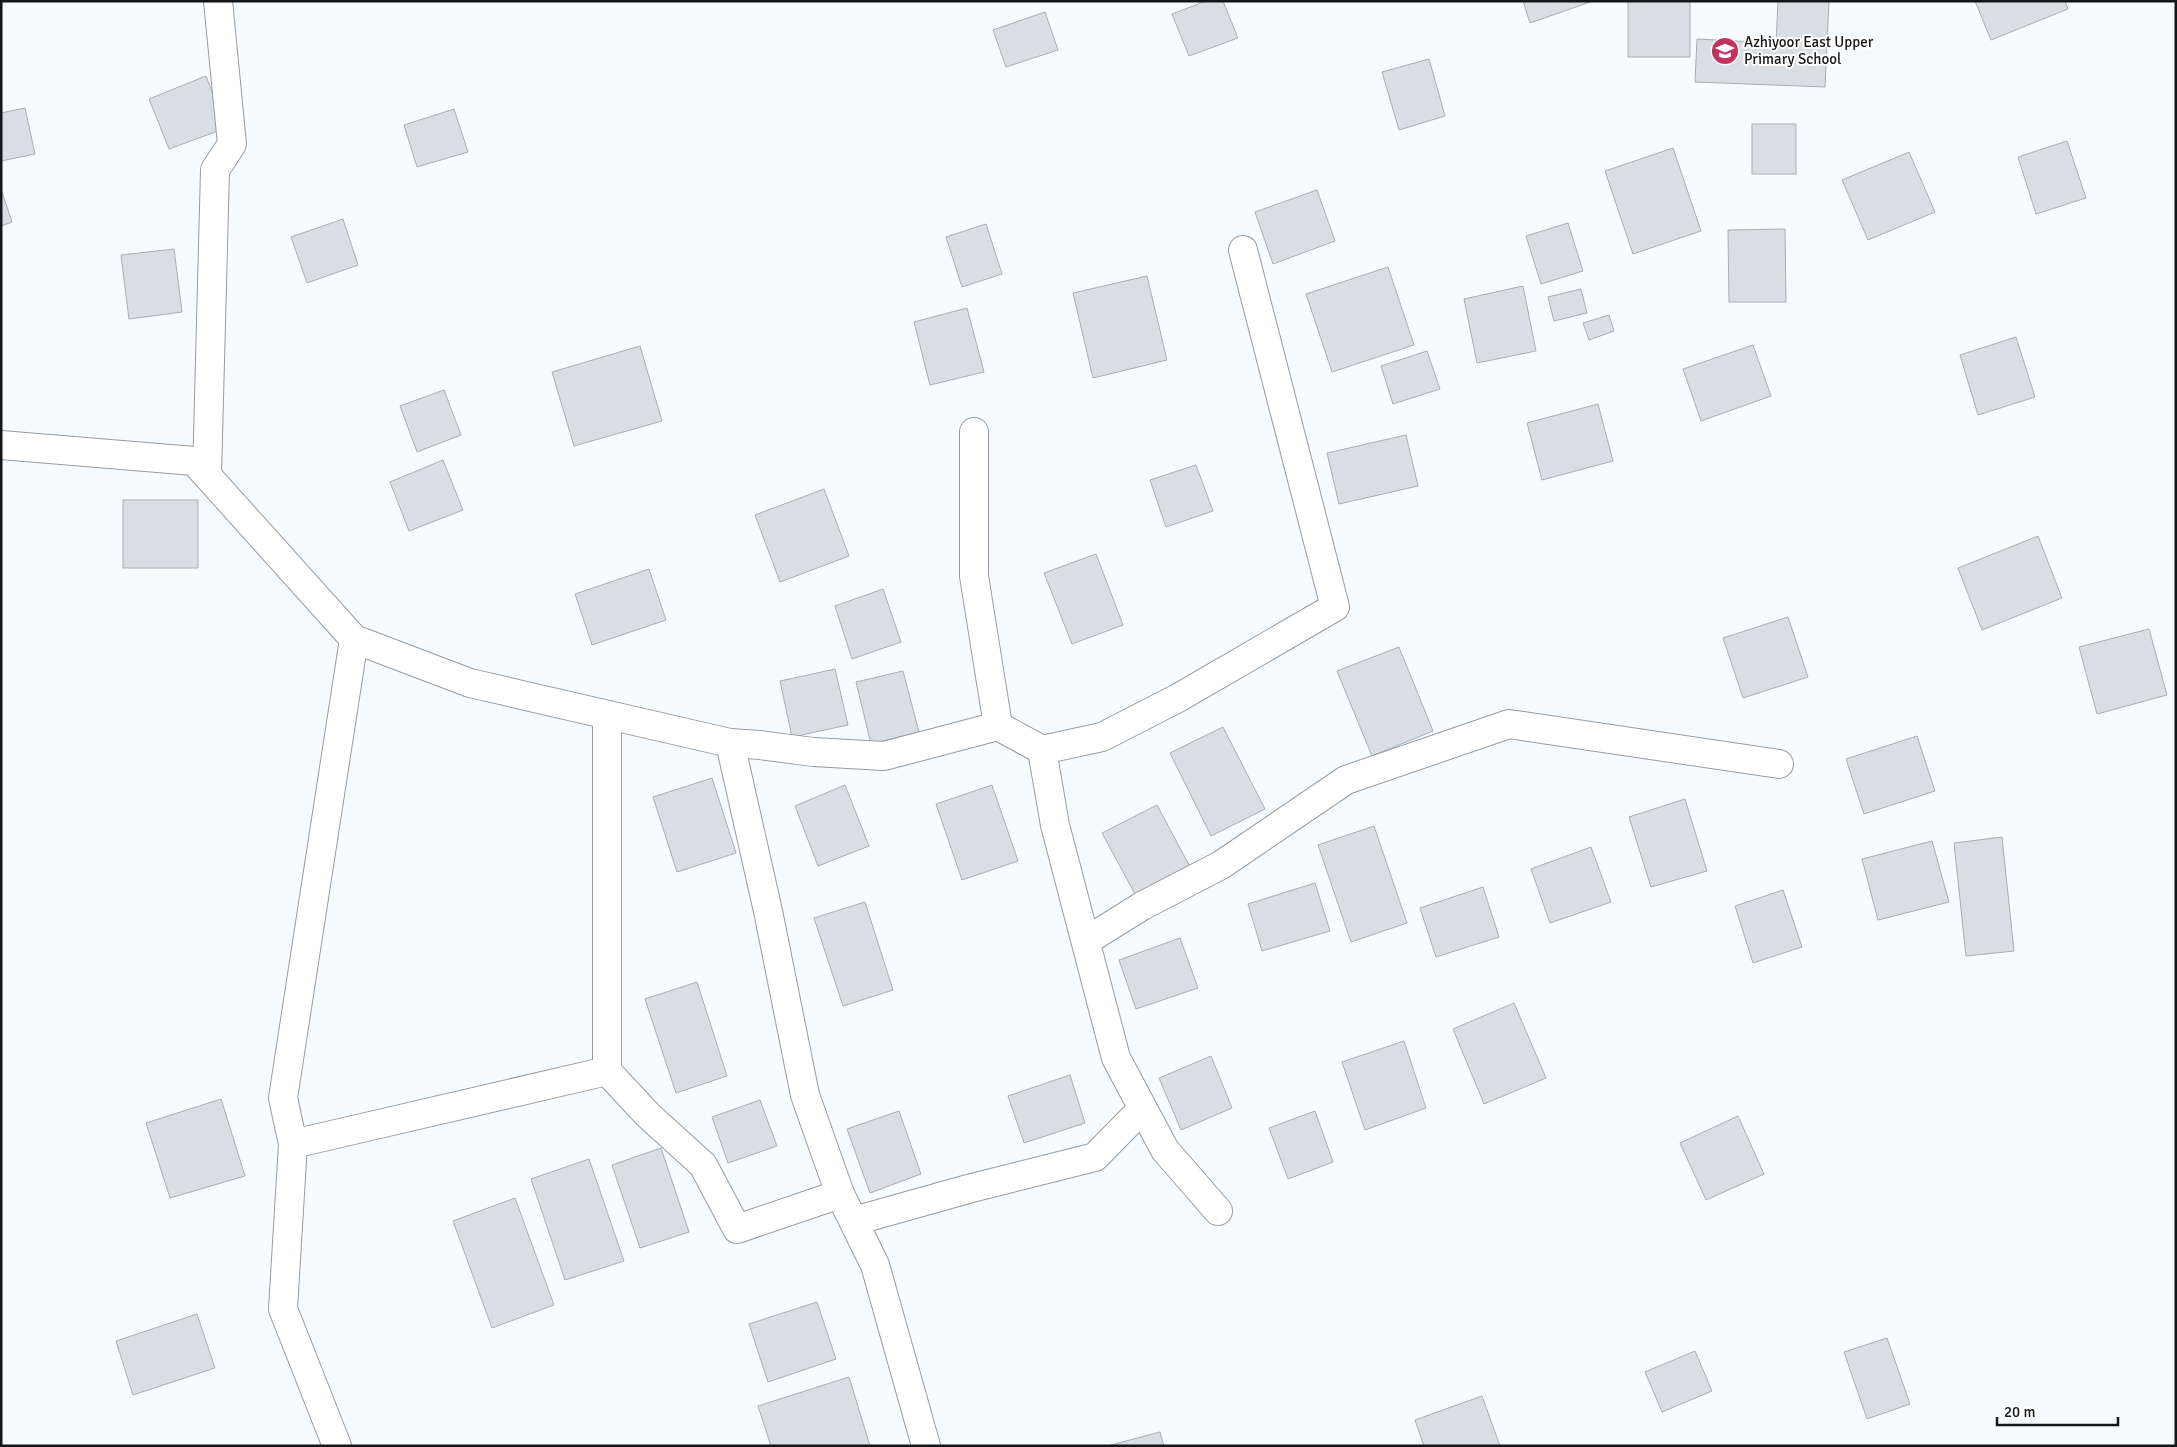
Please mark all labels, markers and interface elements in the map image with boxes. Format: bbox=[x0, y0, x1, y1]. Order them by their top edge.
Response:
place label: Azhiyoor East Upper Primary School bbox=[1744, 33, 1874, 68]
school or university icon: Azhiyoor East Upper Primary School bbox=[1710, 36, 1740, 66]
scale bar bbox=[1997, 1394, 2118, 1426]
text: 20 m bbox=[2004, 1403, 2035, 1421]

